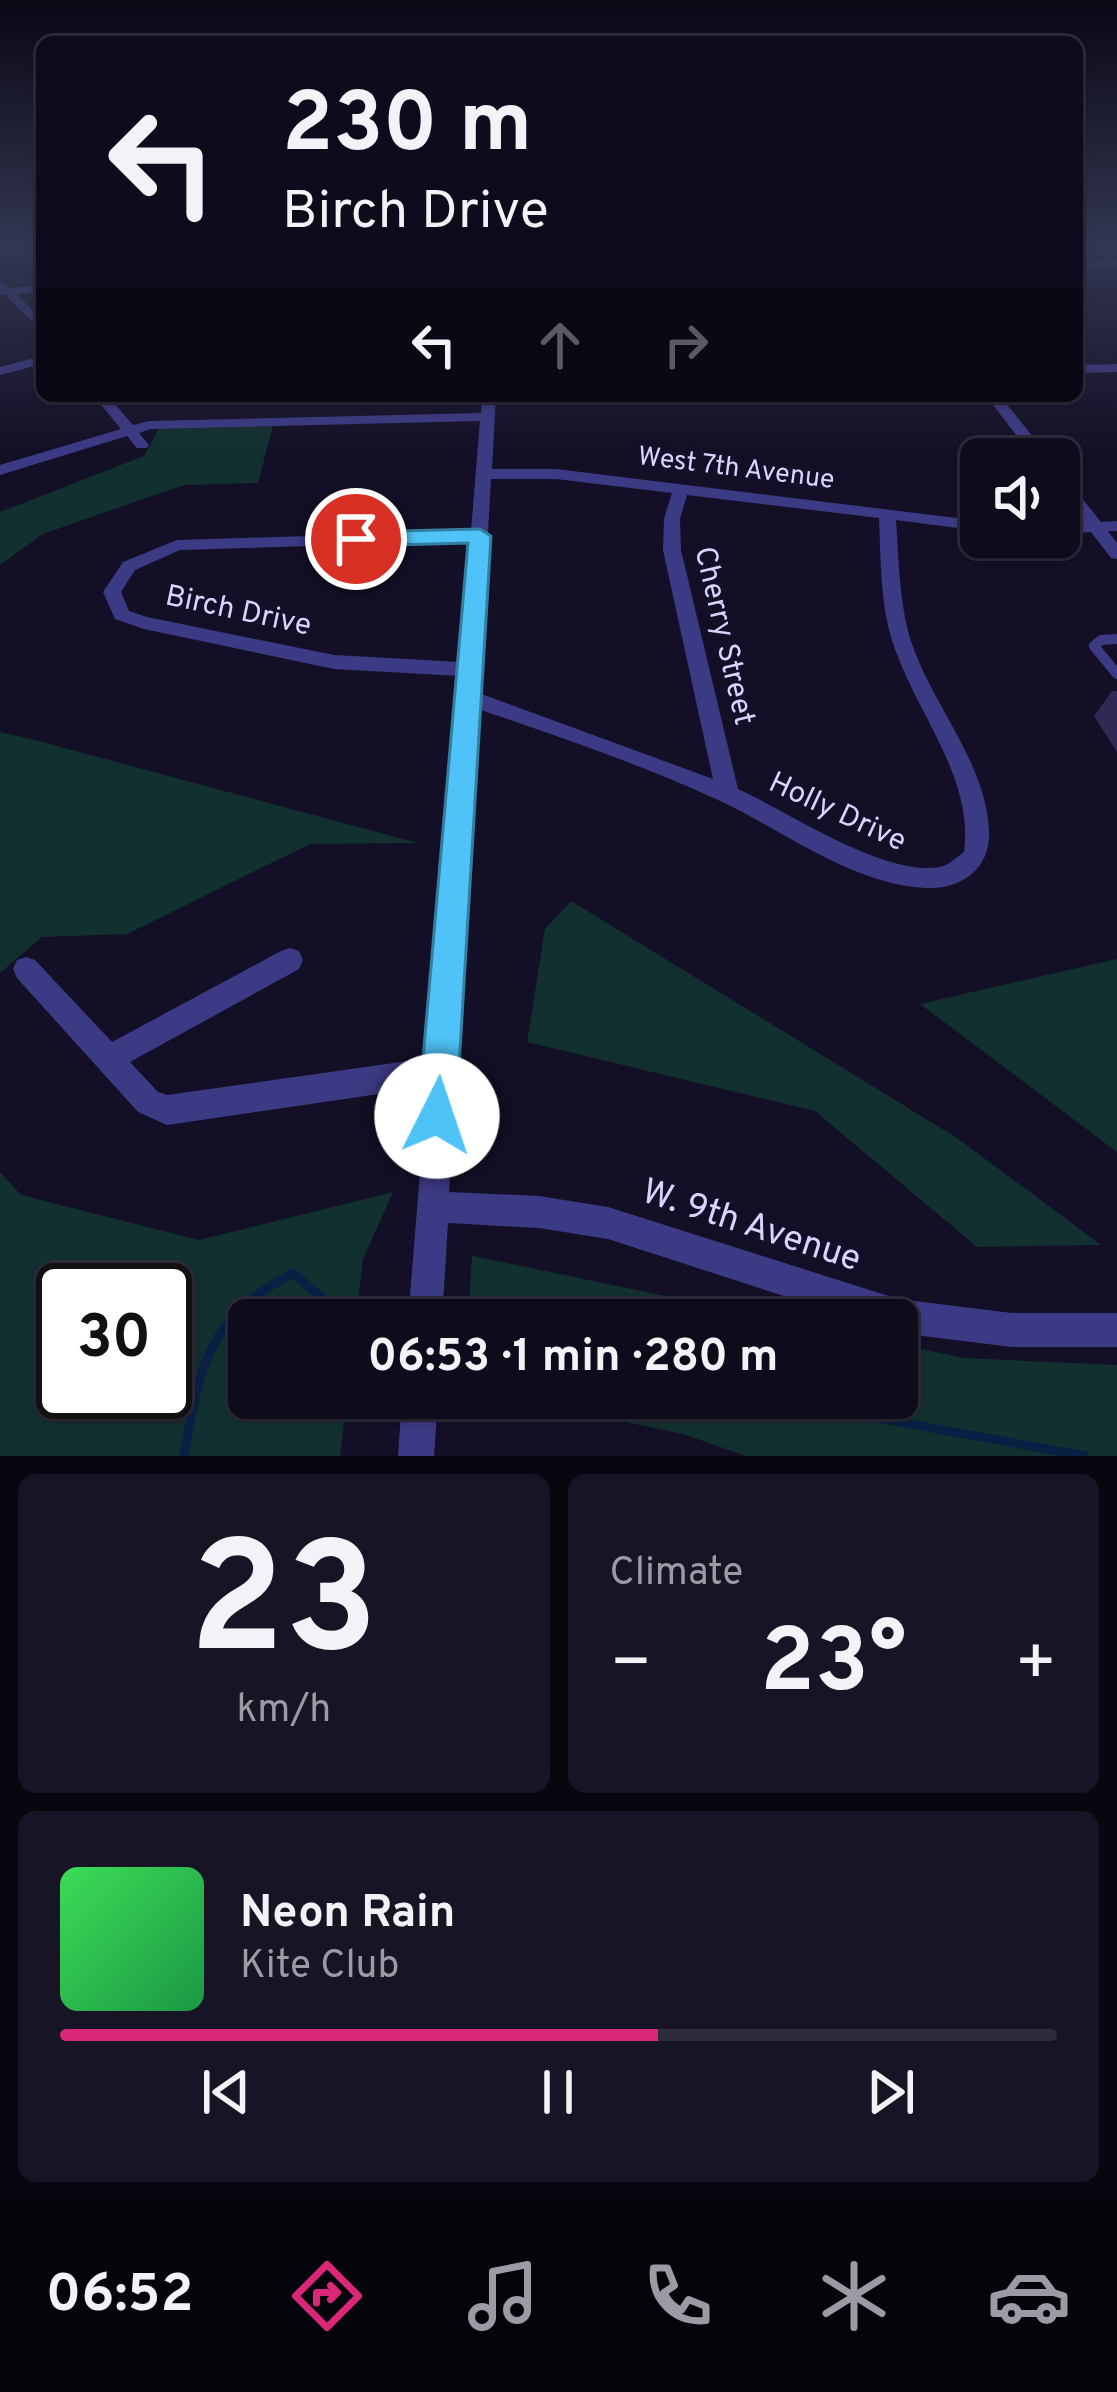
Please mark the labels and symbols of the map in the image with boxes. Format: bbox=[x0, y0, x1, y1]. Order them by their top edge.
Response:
street label: West 7th Avenue bbox=[636, 440, 836, 498]
pin bbox=[305, 488, 407, 590]
street label: Cherry Street bbox=[684, 543, 762, 729]
street label: Birch Drive bbox=[162, 578, 314, 646]
street label: Holly Drive bbox=[762, 765, 912, 861]
position arrow bbox=[374, 1053, 500, 1179]
street label: W. 9th Avenue bbox=[636, 1170, 866, 1284]
speed limit sign: 30 bbox=[36, 1263, 192, 1419]

